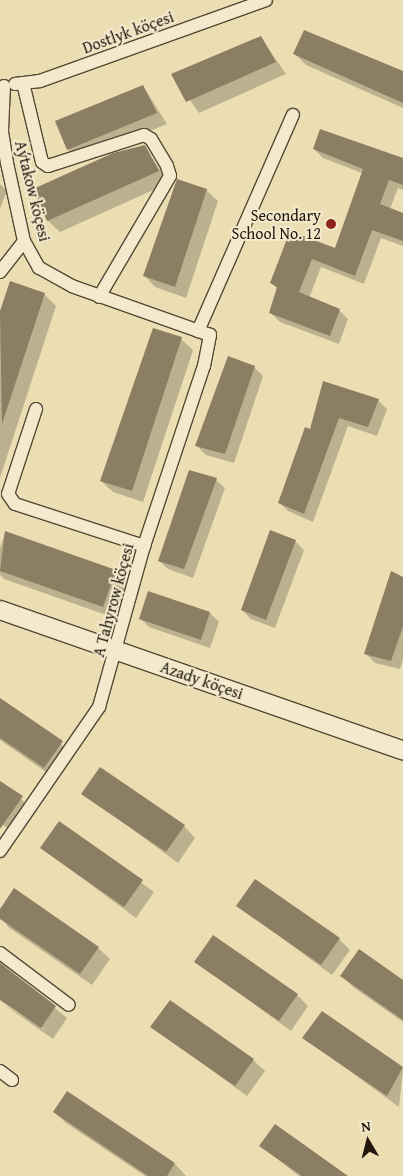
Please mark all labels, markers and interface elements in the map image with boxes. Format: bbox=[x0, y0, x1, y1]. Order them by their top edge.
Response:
street label: Dostlyk köçesi bbox=[80, 7, 176, 57]
street label: Aýtakow köçesi bbox=[11, 139, 55, 243]
place label: Secondary School No. 12 bbox=[232, 205, 321, 243]
marker: Secondary School No. 12 bbox=[325, 218, 337, 230]
street label: A Tahyrow köçesi bbox=[89, 541, 137, 659]
street label: Azady köçesi bbox=[158, 657, 246, 703]
north arrow bbox=[343, 1116, 393, 1166]
text: N bbox=[360, 1116, 372, 1137]

